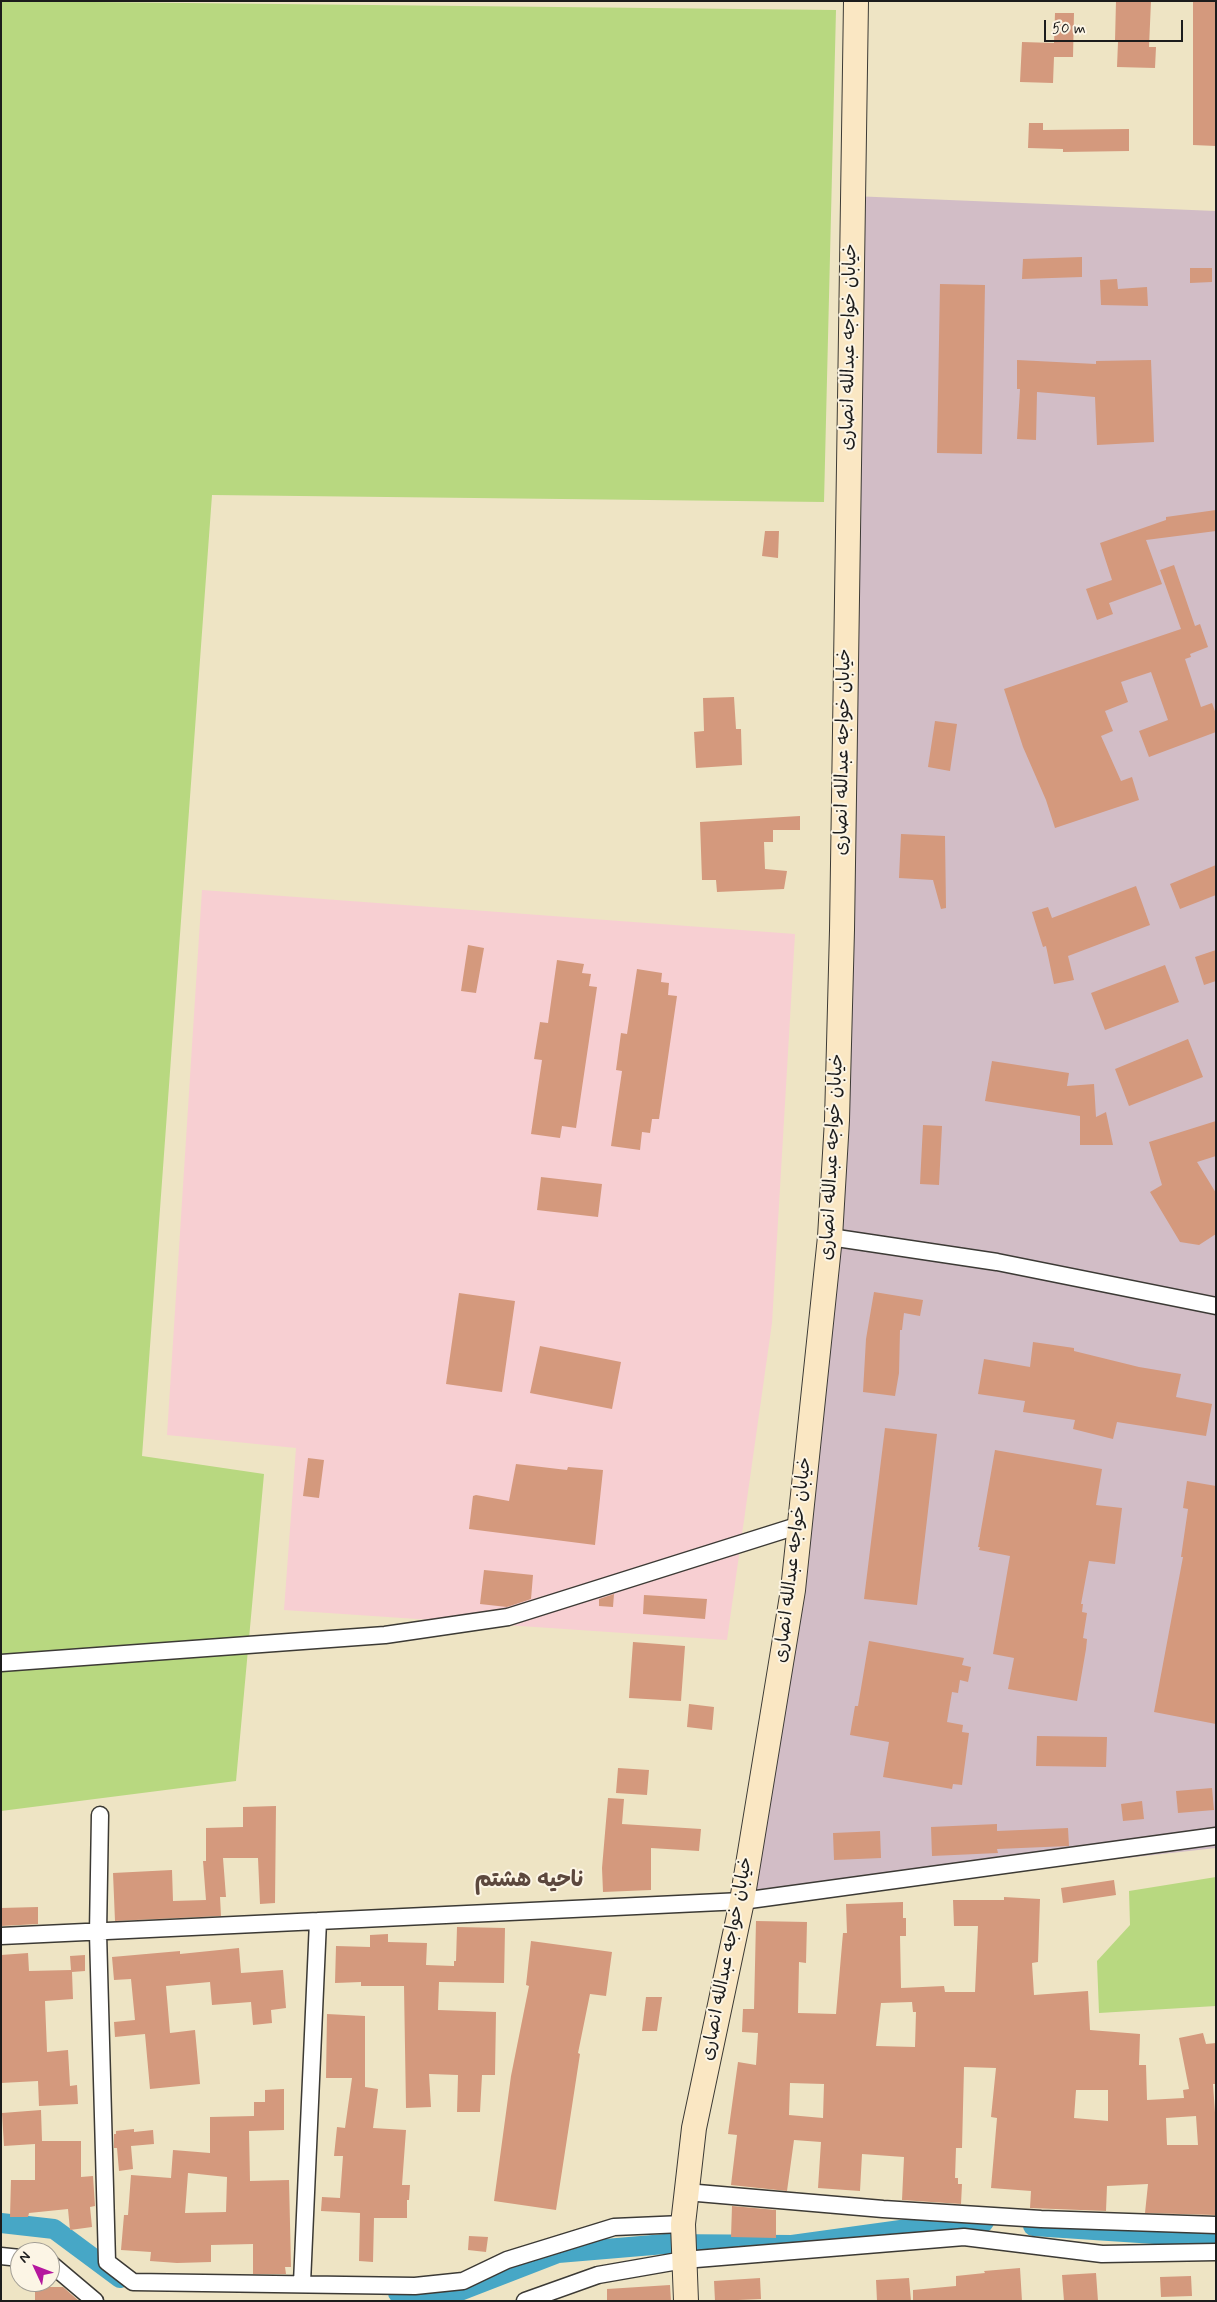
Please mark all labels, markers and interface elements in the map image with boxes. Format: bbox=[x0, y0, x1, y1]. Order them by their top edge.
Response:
scale bar bbox=[1047, 10, 1186, 42]
text: 50 m bbox=[1052, 19, 1086, 39]
street label: خیابان خواجه عبدالله انصاری bbox=[837, 243, 863, 451]
street label: خیابان خواجه عبدالله انصاری bbox=[831, 648, 857, 856]
street label: خیابان خواجه عبدالله انصاری bbox=[817, 1053, 849, 1261]
street label: خیابان خواجه عبدالله انصاری bbox=[771, 1456, 817, 1664]
street label: خیابان خواجه عبدالله انصاری bbox=[698, 1855, 758, 2063]
district label: ناحیه هشتم bbox=[475, 1868, 583, 1894]
north arrow bbox=[10, 2242, 60, 2292]
text: N bbox=[15, 2248, 35, 2267]

